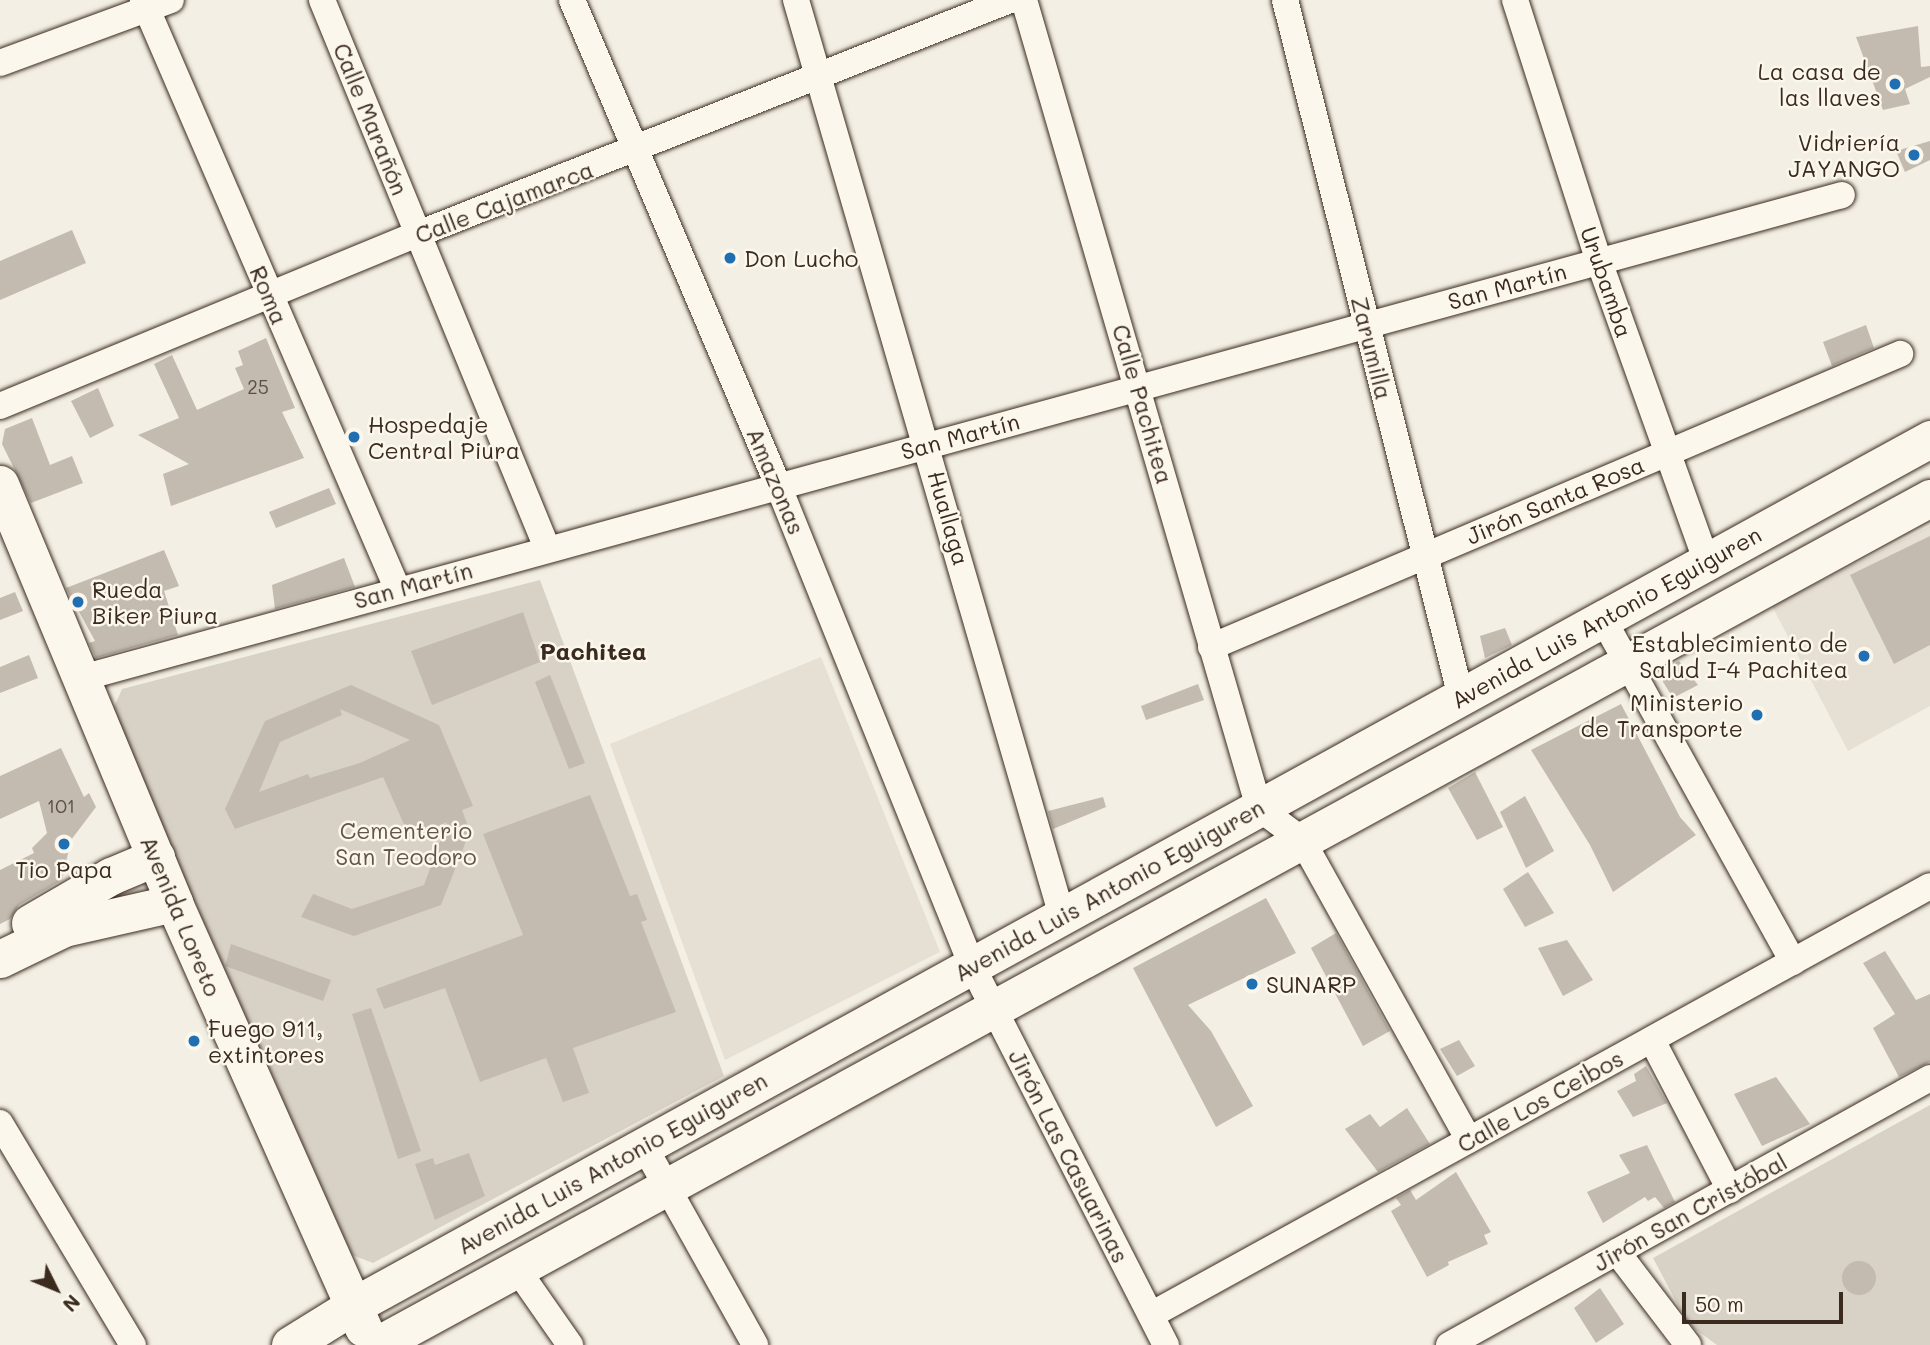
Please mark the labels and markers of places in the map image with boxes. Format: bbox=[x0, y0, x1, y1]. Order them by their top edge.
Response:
place label: La casa de las llaves bbox=[1758, 57, 1881, 111]
marker: La casa de las llaves bbox=[1887, 76, 1903, 92]
place label: Vidriería JAYANGO bbox=[1788, 128, 1900, 182]
marker: Vidriería JAYANGO bbox=[1906, 147, 1922, 163]
place label: Don Lucho bbox=[744, 244, 858, 272]
marker: Don Lucho bbox=[722, 250, 738, 266]
place label: Hospedaje Central Piura bbox=[368, 410, 520, 464]
marker: Hospedaje Central Piura bbox=[346, 429, 362, 445]
place label: Rueda Biker Piura bbox=[92, 575, 218, 629]
marker: Rueda Biker Piura bbox=[70, 594, 86, 610]
place label: Establecimiento de Salud I-4 Pachitea bbox=[1632, 629, 1848, 683]
marker: Establecimiento de Salud I-4 Pachitea bbox=[1854, 646, 1874, 666]
place label: Ministerio de Transporte bbox=[1580, 688, 1743, 742]
marker: Ministerio de Transporte bbox=[1749, 707, 1765, 723]
marker: Tio Papa bbox=[56, 836, 72, 852]
place label: Tio Papa bbox=[15, 855, 113, 883]
place label: SUNARP bbox=[1266, 970, 1356, 998]
marker: SUNARP bbox=[1244, 976, 1260, 992]
place label: Fuego 911, extintores bbox=[208, 1014, 325, 1068]
marker: Fuego 911, extintores bbox=[186, 1033, 202, 1049]

